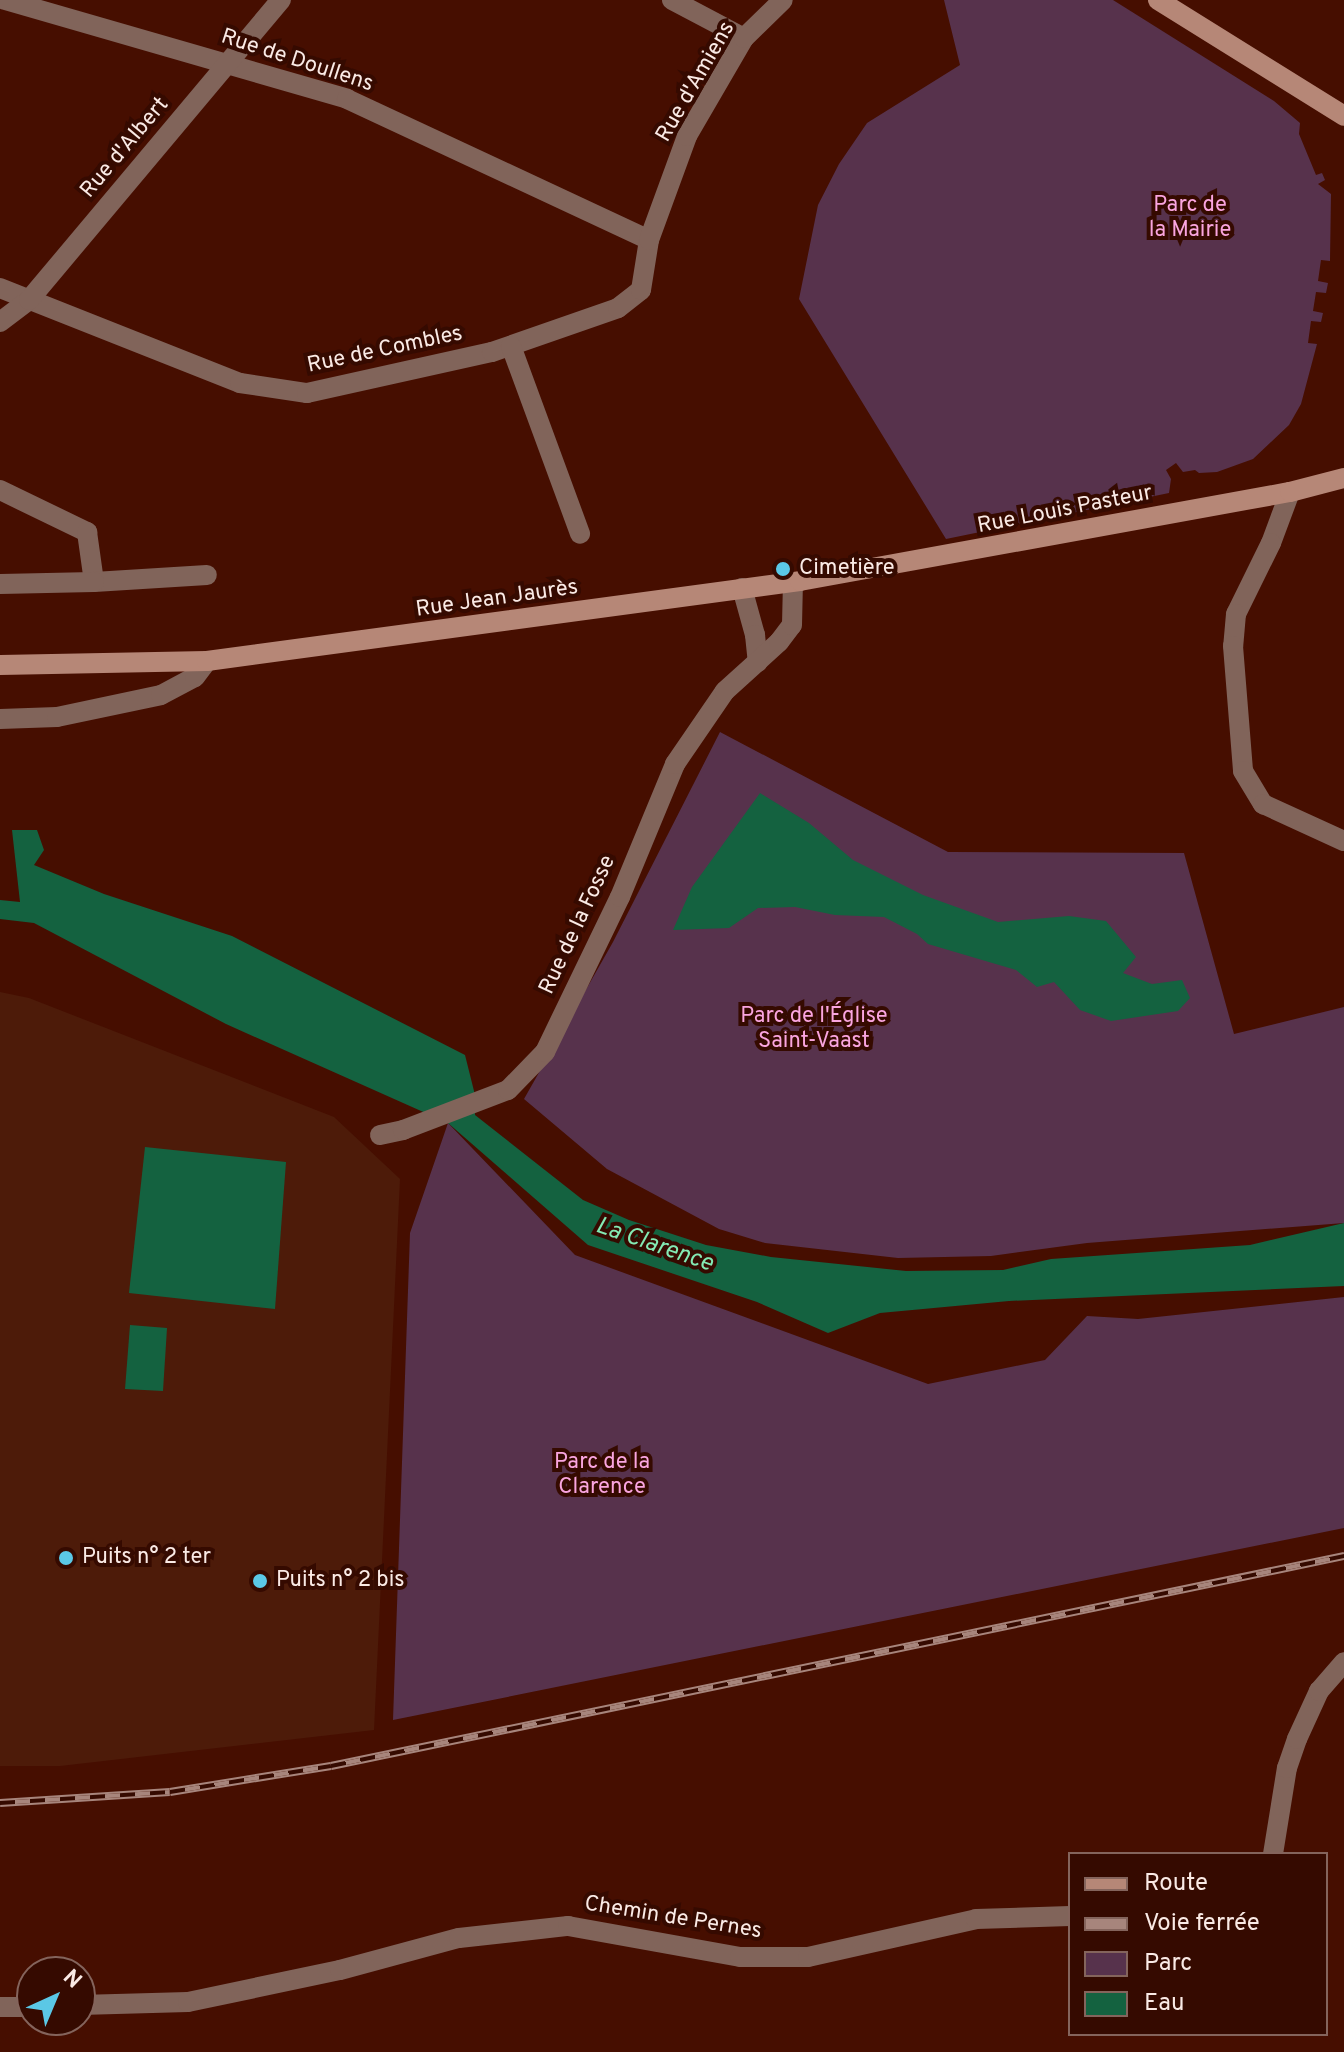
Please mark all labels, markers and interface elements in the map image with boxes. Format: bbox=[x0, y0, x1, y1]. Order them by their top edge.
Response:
street label: Rue d'Amiens bbox=[651, 17, 741, 147]
street label: Rue de Doullens bbox=[217, 24, 377, 98]
street label: Rue d'Albert bbox=[75, 92, 175, 204]
park label: Parc de la Mairie bbox=[1149, 192, 1231, 244]
street label: Rue de Combles bbox=[305, 321, 465, 379]
street label: Rue Louis Pasteur bbox=[975, 480, 1155, 540]
place label: Cimetière bbox=[799, 556, 895, 582]
marker: Cimetière bbox=[774, 560, 792, 578]
street label: Rue Jean Jaurès bbox=[414, 575, 580, 623]
street label: Rue de la Fosse bbox=[534, 851, 622, 999]
park label: Parc de l'Église Saint-Vaast bbox=[740, 1003, 888, 1054]
water label: La Clarence bbox=[592, 1213, 716, 1279]
park label: Parc de la Clarence bbox=[554, 1449, 650, 1500]
place label: Puits n° 2 ter bbox=[82, 1545, 211, 1571]
marker: Puits n° 2 ter bbox=[57, 1549, 75, 1567]
place label: Puits n° 2 bis bbox=[276, 1568, 405, 1594]
marker: Puits n° 2 bis bbox=[251, 1572, 269, 1590]
legend bbox=[1068, 1852, 1328, 2036]
text: Route bbox=[1144, 1869, 1208, 1899]
street label: Chemin de Pernes bbox=[582, 1891, 764, 1945]
text: Voie ferrée bbox=[1144, 1909, 1260, 1939]
text: Parc bbox=[1144, 1949, 1192, 1979]
north arrow bbox=[16, 1956, 96, 2036]
text: N bbox=[57, 1965, 87, 1995]
text: Eau bbox=[1144, 1989, 1184, 2019]

